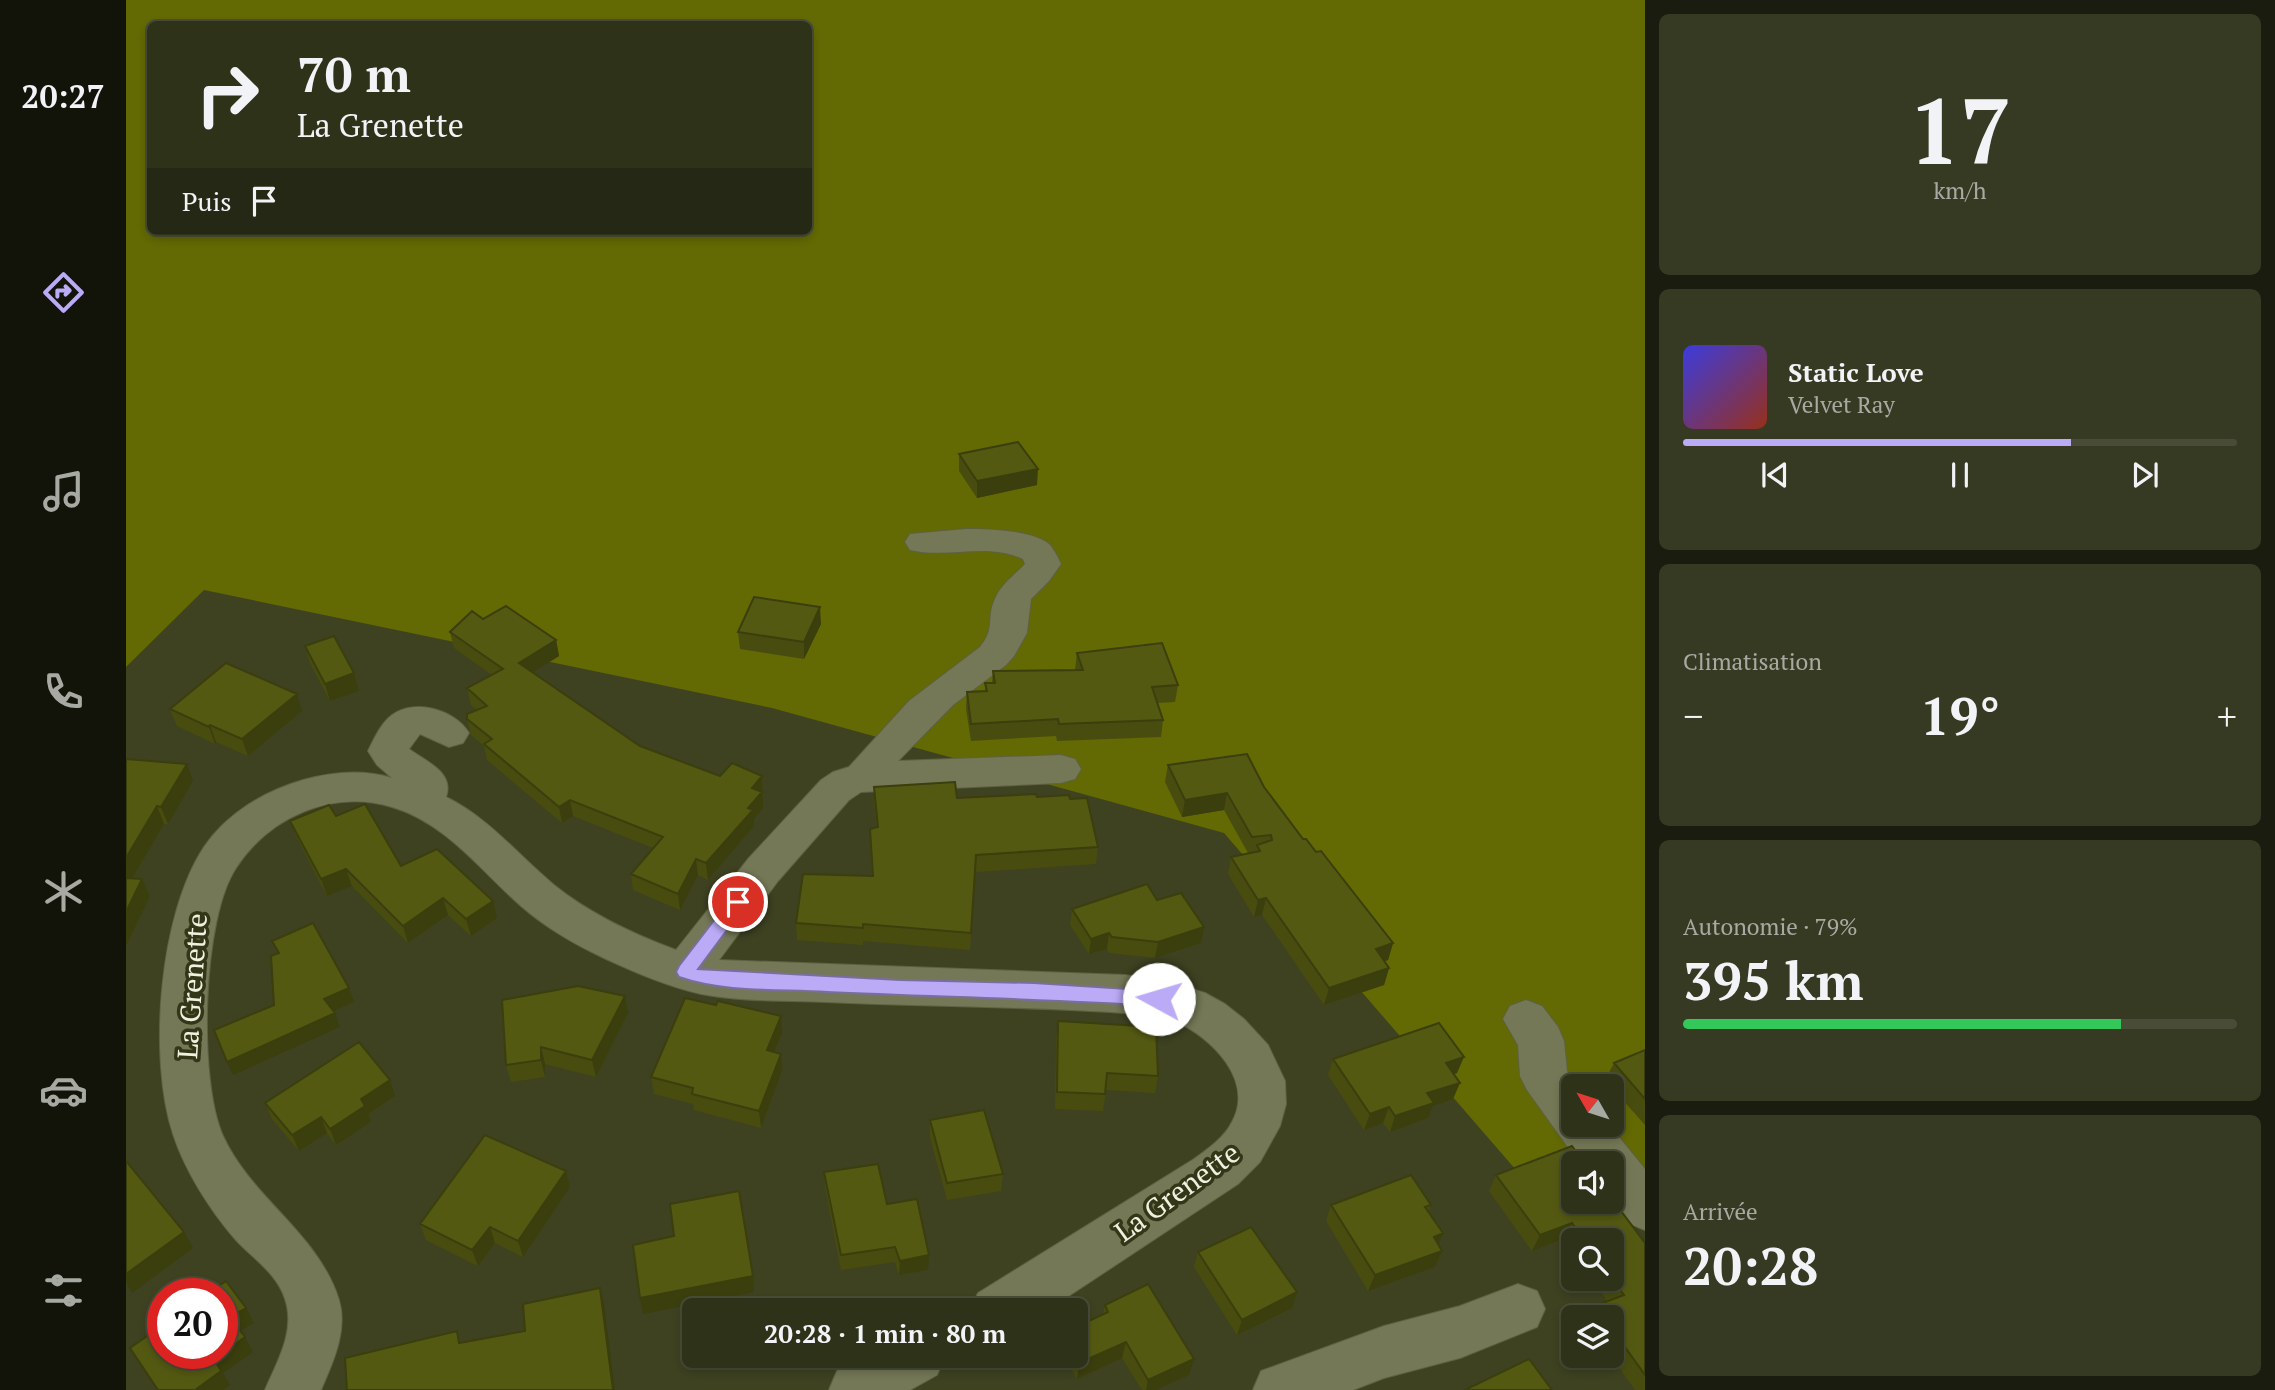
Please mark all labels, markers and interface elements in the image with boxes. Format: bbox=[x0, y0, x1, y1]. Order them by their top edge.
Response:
text: 70 m bbox=[297, 41, 411, 106]
icon: right bbox=[182, 49, 273, 140]
text: 17 bbox=[1909, 69, 2011, 190]
text: 20:27 bbox=[21, 75, 105, 117]
text: La Grenette bbox=[297, 104, 464, 146]
text: km/h bbox=[1933, 175, 1987, 206]
icon: arrive bbox=[245, 182, 283, 220]
text: Puis bbox=[182, 184, 231, 218]
icon: directions bbox=[39, 268, 88, 317]
text: Static Love bbox=[1788, 355, 1924, 389]
text: Velvet Ray bbox=[1788, 389, 1895, 420]
icon: previous bbox=[1756, 456, 1794, 494]
icon: pause bbox=[1941, 456, 1979, 494]
icon: next bbox=[2126, 456, 2164, 494]
icon: music bbox=[39, 467, 88, 516]
text: Climatisation bbox=[1683, 646, 1822, 677]
icon: phone bbox=[39, 667, 88, 716]
text: 19° bbox=[1920, 681, 2000, 750]
text: − bbox=[1683, 691, 1703, 741]
text: + bbox=[2217, 691, 2237, 741]
icon: climate bbox=[39, 867, 88, 916]
pin bbox=[708, 872, 768, 932]
icon: arrive bbox=[719, 883, 757, 921]
text: Autonomie · 79% bbox=[1683, 911, 1858, 942]
street label: La Grenette bbox=[168, 912, 215, 1060]
text: 395 km bbox=[1683, 946, 1864, 1015]
position arrow bbox=[1122, 962, 1196, 1036]
icon: car bbox=[39, 1066, 88, 1115]
north arrow bbox=[1561, 1074, 1624, 1138]
map controls bbox=[1561, 1074, 1624, 1368]
street label: La Grenette bbox=[1107, 1134, 1247, 1249]
button: sound bbox=[1561, 1151, 1624, 1214]
text: Arrivée bbox=[1683, 1196, 1758, 1227]
button: search bbox=[1561, 1228, 1624, 1291]
text: 20:28 bbox=[1683, 1231, 1818, 1300]
icon: filters bbox=[39, 1266, 88, 1315]
speed limit sign: 20 bbox=[147, 1278, 238, 1369]
button: layers bbox=[1561, 1305, 1624, 1368]
text: 20:28 · 1 min · 80 m bbox=[764, 1316, 1006, 1350]

